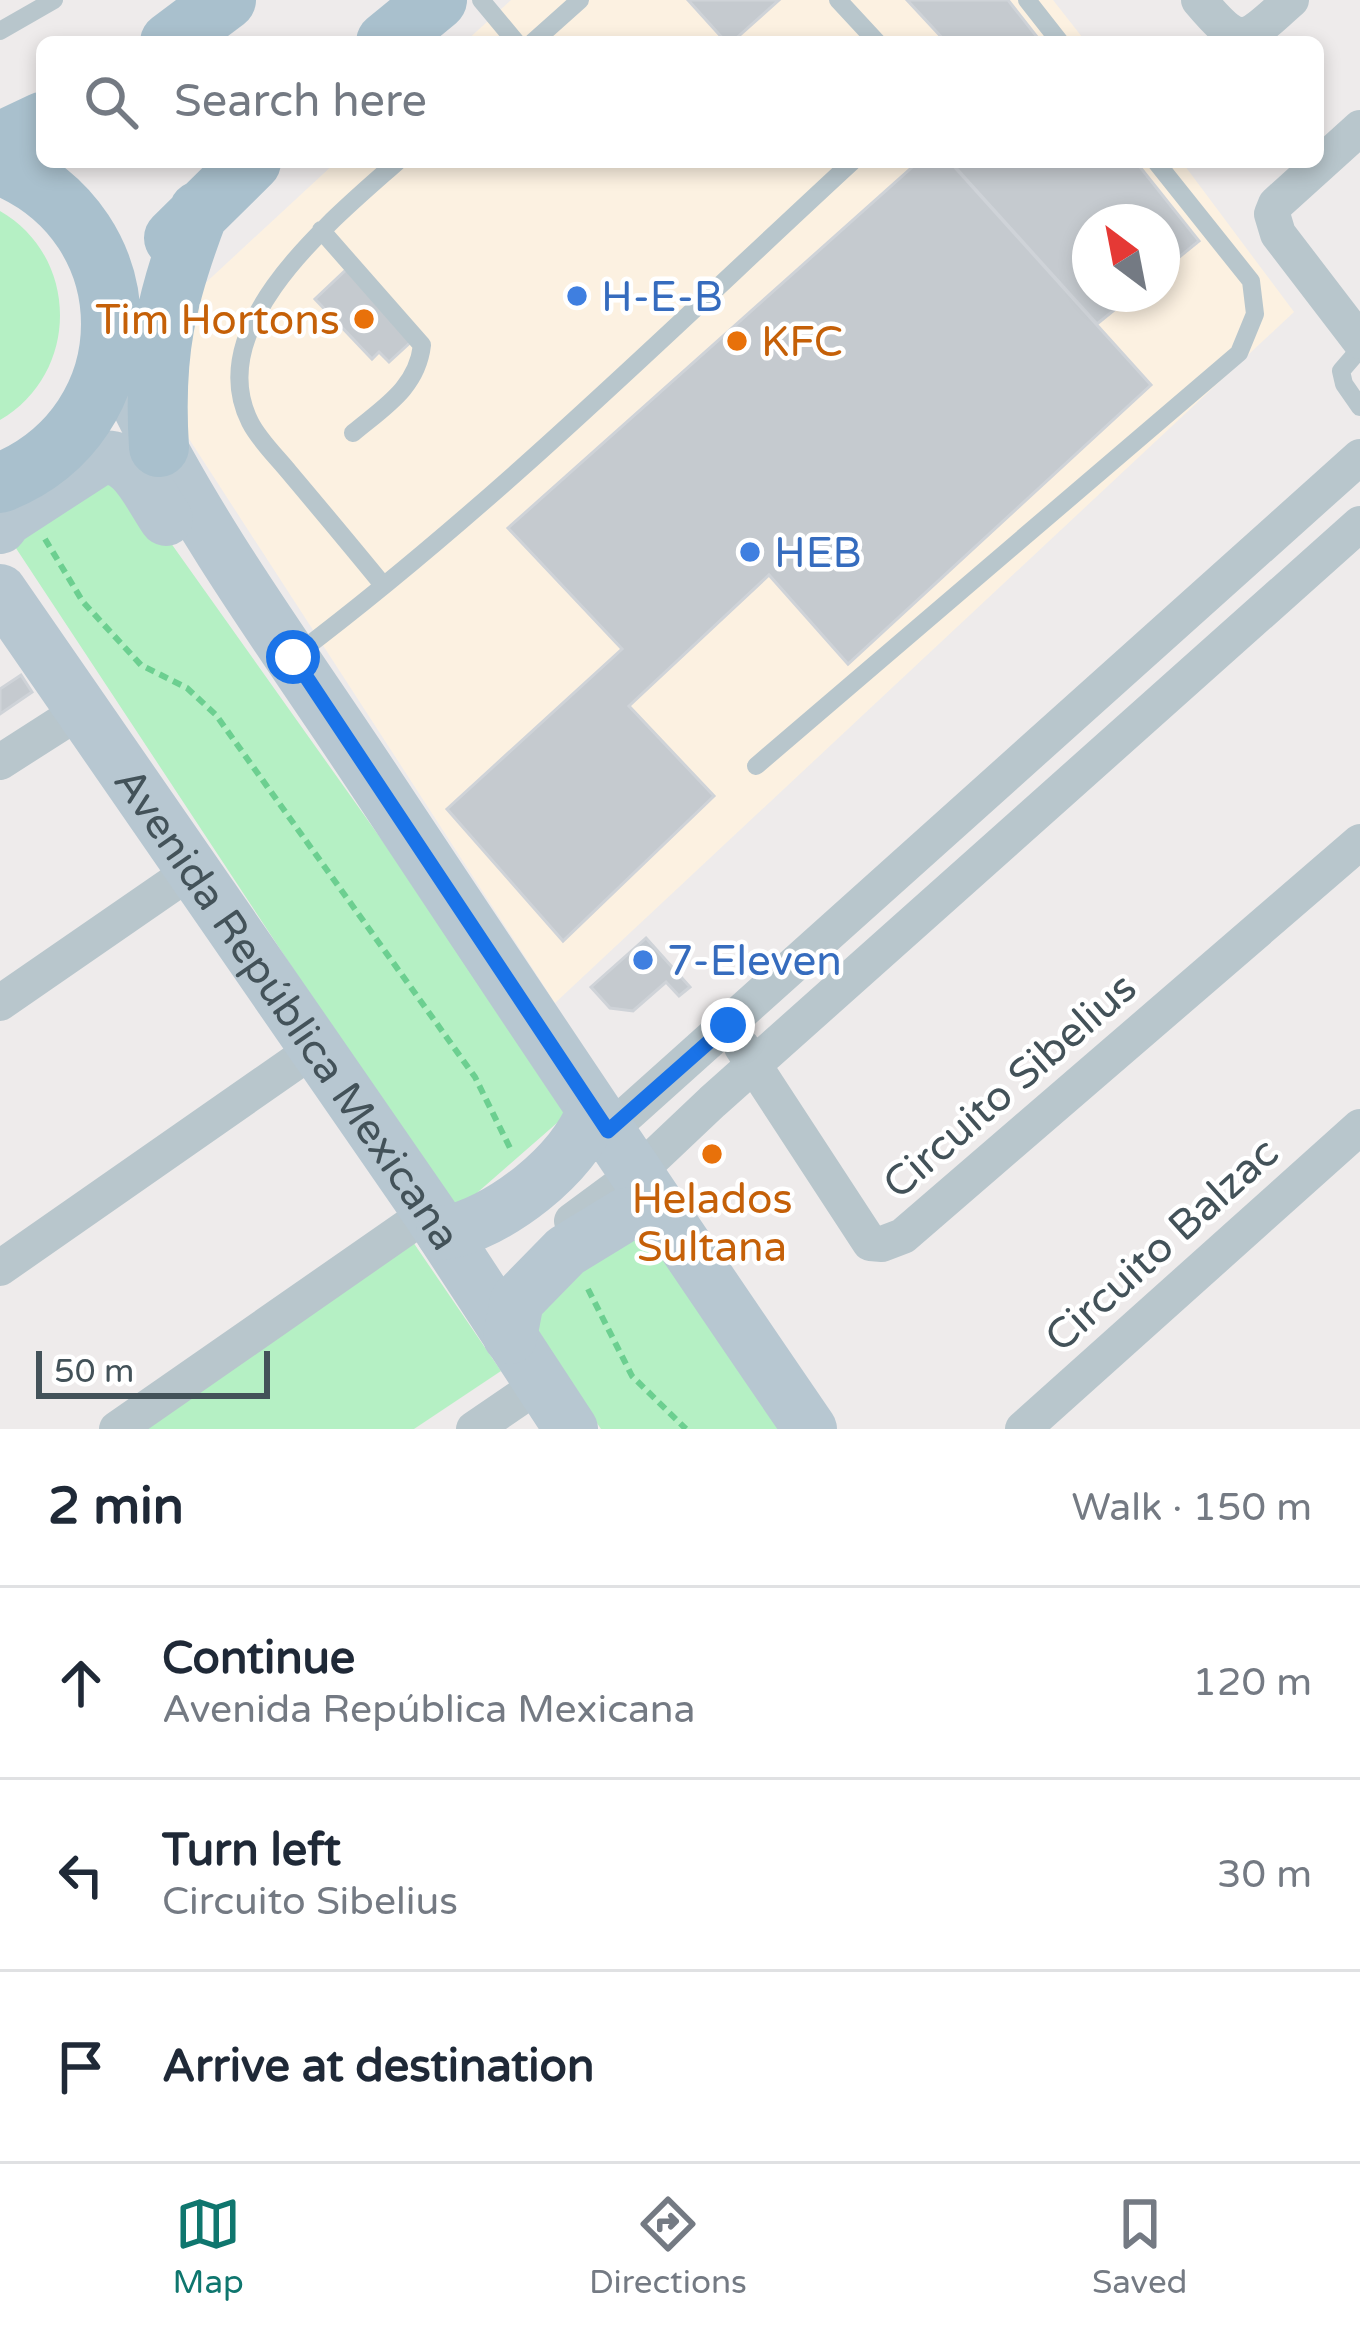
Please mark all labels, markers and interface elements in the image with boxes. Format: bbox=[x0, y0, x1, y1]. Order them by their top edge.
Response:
search box bbox=[36, 36, 1324, 168]
icon: search bbox=[78, 69, 144, 135]
text: Search here bbox=[174, 75, 427, 129]
north arrow bbox=[1072, 204, 1180, 312]
place label: H-E-B bbox=[601, 272, 723, 323]
marker: H-E-B bbox=[564, 283, 590, 309]
place label: Tim Hortons bbox=[95, 295, 340, 346]
marker: Tim Hortons bbox=[351, 306, 377, 332]
place label: KFC bbox=[761, 317, 843, 368]
marker: KFC bbox=[724, 328, 750, 354]
place label: HEB bbox=[774, 528, 862, 579]
marker: HEB bbox=[737, 539, 763, 565]
route start bbox=[266, 630, 320, 684]
street label: Avenida República Mexicana bbox=[103, 758, 471, 1260]
place label: 7-Eleven bbox=[667, 936, 842, 987]
marker: 7-Eleven bbox=[630, 947, 656, 973]
street label: Circuito Sibelius bbox=[873, 962, 1147, 1210]
route end bbox=[701, 998, 755, 1052]
street label: Circuito Balzac bbox=[1035, 1127, 1289, 1363]
marker: Helados Sultana bbox=[699, 1141, 725, 1167]
place label: Helados Sultana bbox=[631, 1174, 793, 1273]
scale bar bbox=[36, 1345, 270, 1398]
text: 50 m bbox=[54, 1352, 134, 1391]
text: 2 min bbox=[48, 1476, 184, 1538]
text: Walk · 150 m bbox=[1071, 1484, 1312, 1531]
text: Continue bbox=[162, 1632, 355, 1686]
icon: ahead bbox=[48, 1650, 114, 1716]
text: 120 m bbox=[1193, 1659, 1312, 1706]
text: Avenida República Mexicana bbox=[162, 1686, 696, 1733]
text: Turn left bbox=[162, 1824, 341, 1878]
icon: left bbox=[48, 1842, 114, 1908]
text: 30 m bbox=[1217, 1851, 1312, 1898]
text: Circuito Sibelius bbox=[162, 1878, 458, 1925]
icon: arrive bbox=[48, 2034, 114, 2100]
text: Arrive at destination bbox=[162, 2040, 594, 2094]
tab: Map bbox=[173, 2191, 244, 2302]
tab: Directions bbox=[589, 2191, 747, 2302]
tab: Saved bbox=[1092, 2191, 1187, 2302]

